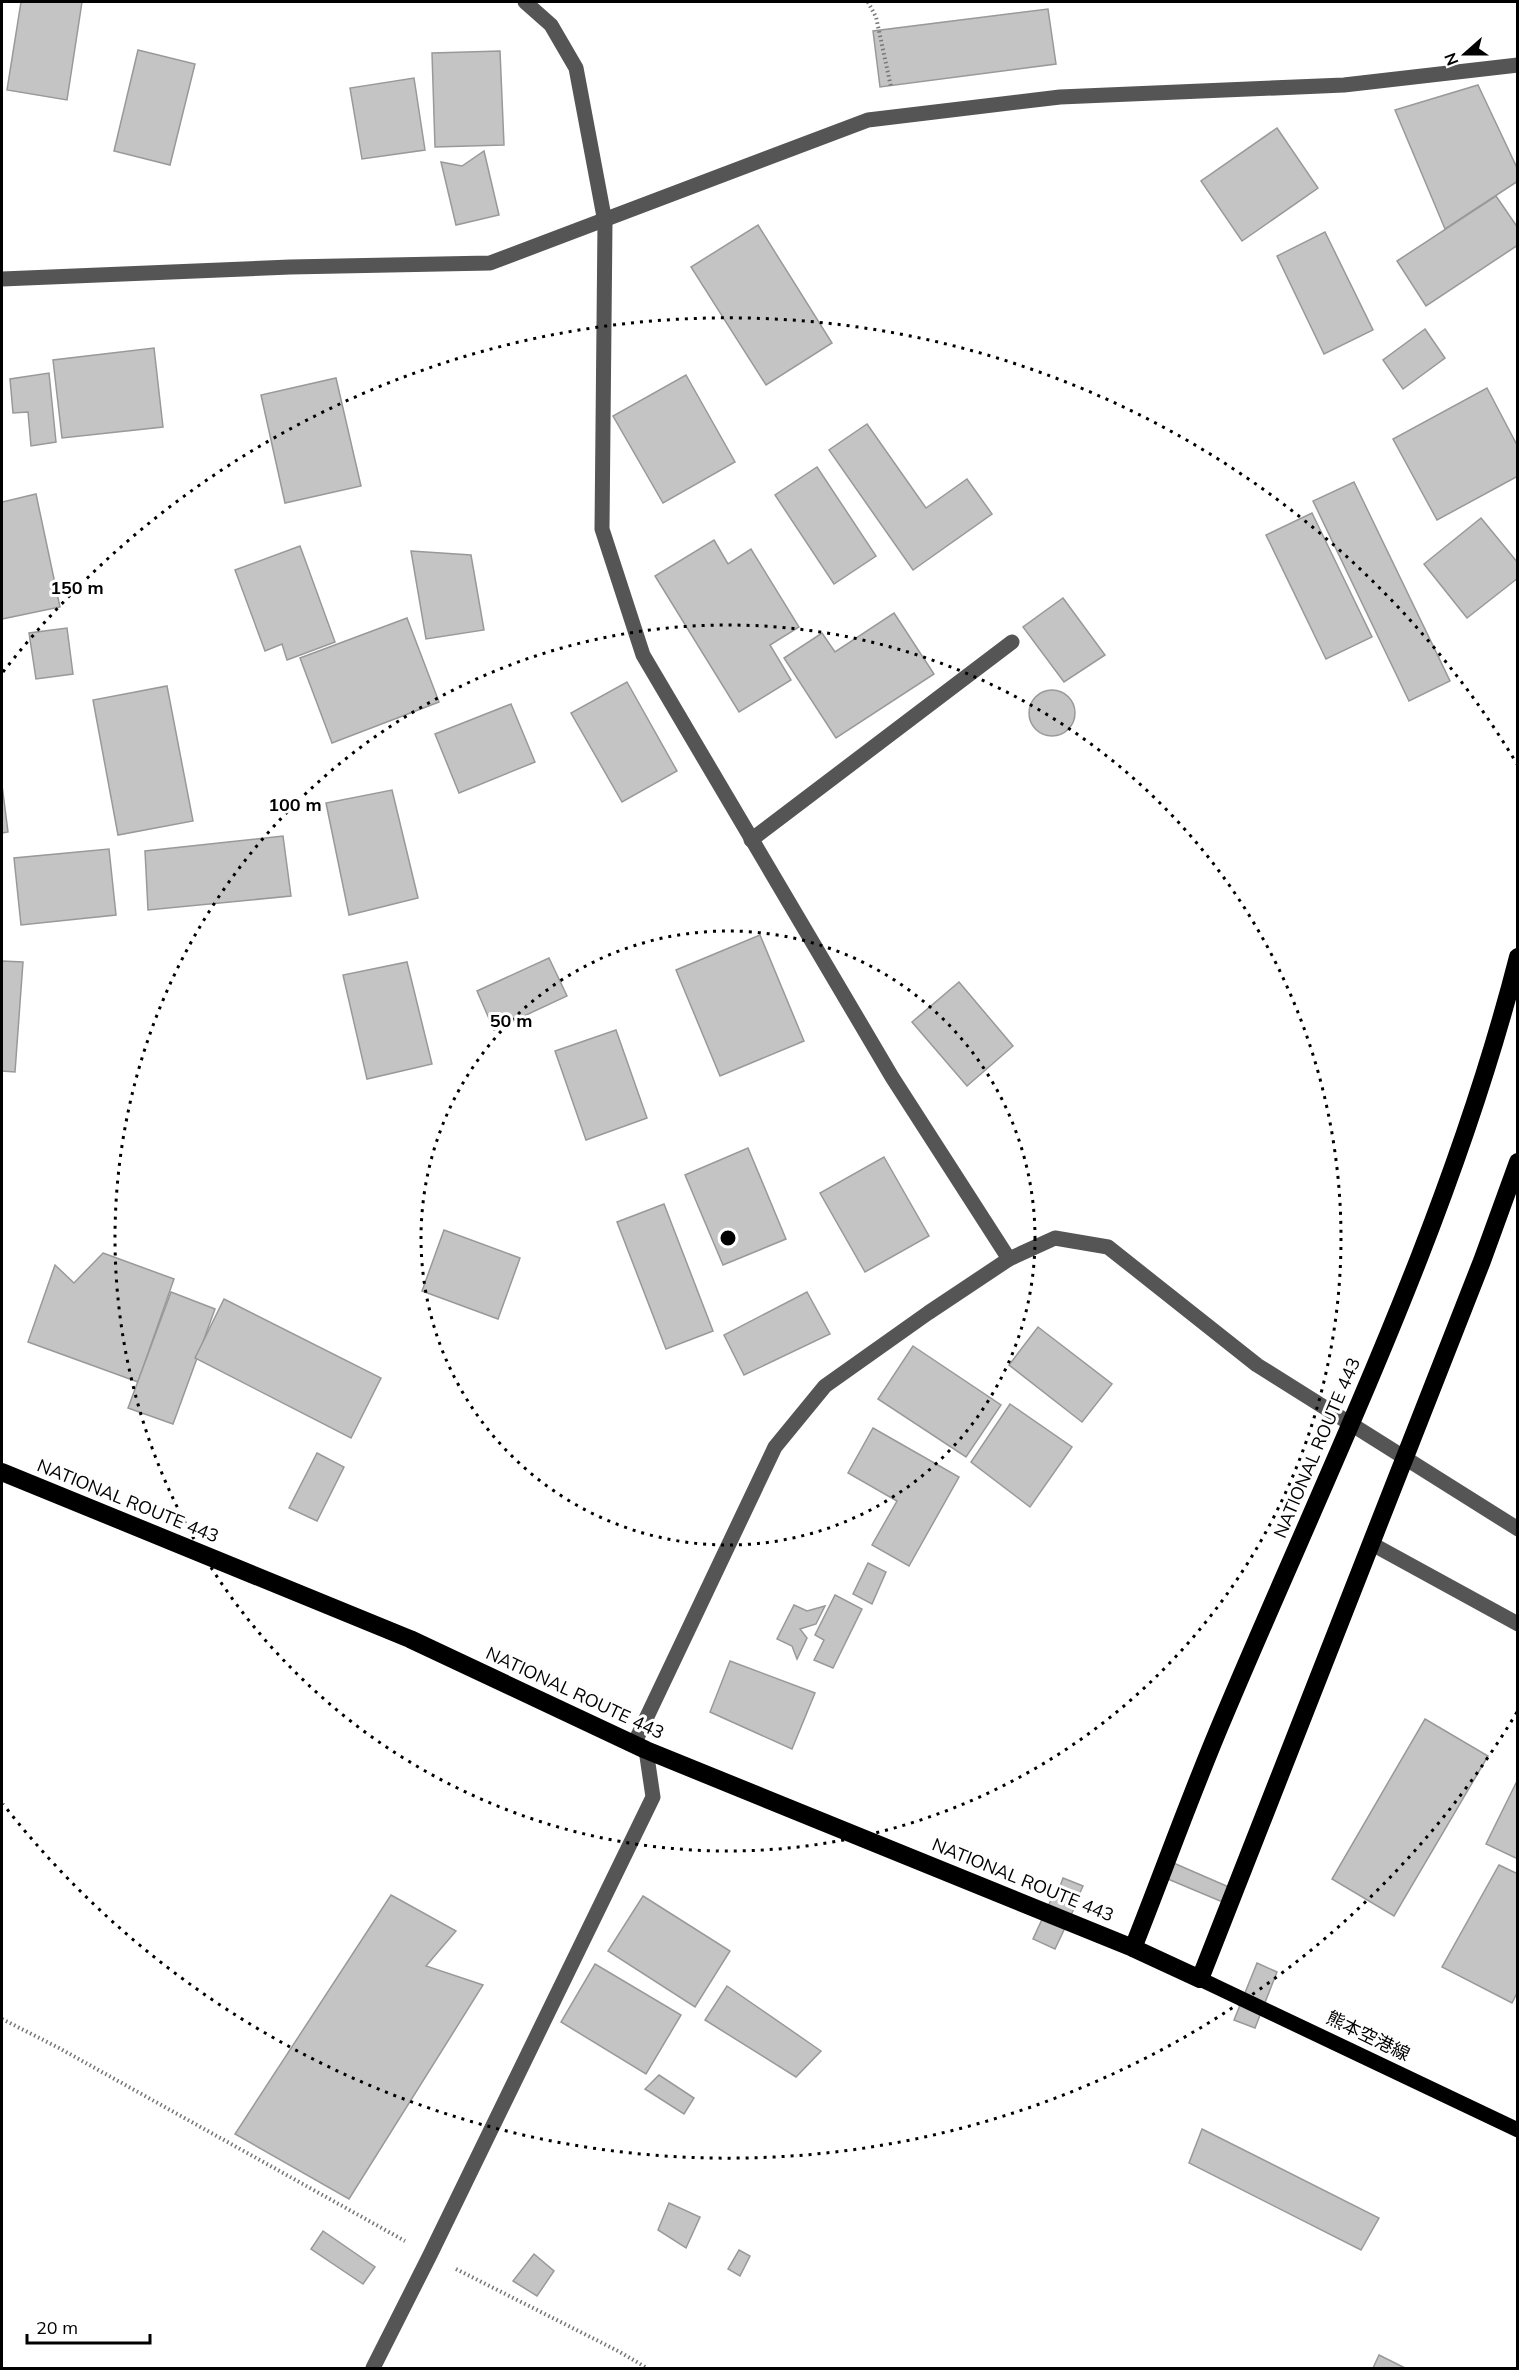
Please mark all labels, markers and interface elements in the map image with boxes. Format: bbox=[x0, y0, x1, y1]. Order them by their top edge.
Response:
north arrow bbox=[1435, 24, 1495, 84]
text: N bbox=[1439, 50, 1462, 69]
text: 150 m bbox=[50, 576, 104, 599]
text: 100 m bbox=[268, 793, 322, 816]
text: 50 m bbox=[490, 1009, 532, 1032]
centre of rings bbox=[718, 1228, 738, 1248]
street label: NATIONAL ROUTE 443 bbox=[1268, 1354, 1365, 1542]
street label: NATIONAL ROUTE 443 bbox=[34, 1454, 222, 1548]
street label: NATIONAL ROUTE 443 bbox=[482, 1641, 668, 1744]
street label: NATIONAL ROUTE 443 bbox=[929, 1833, 1117, 1927]
street label: 熊本空港線 bbox=[1323, 2005, 1414, 2066]
scale bar bbox=[27, 2307, 150, 2345]
text: 20 m bbox=[36, 2316, 78, 2339]

